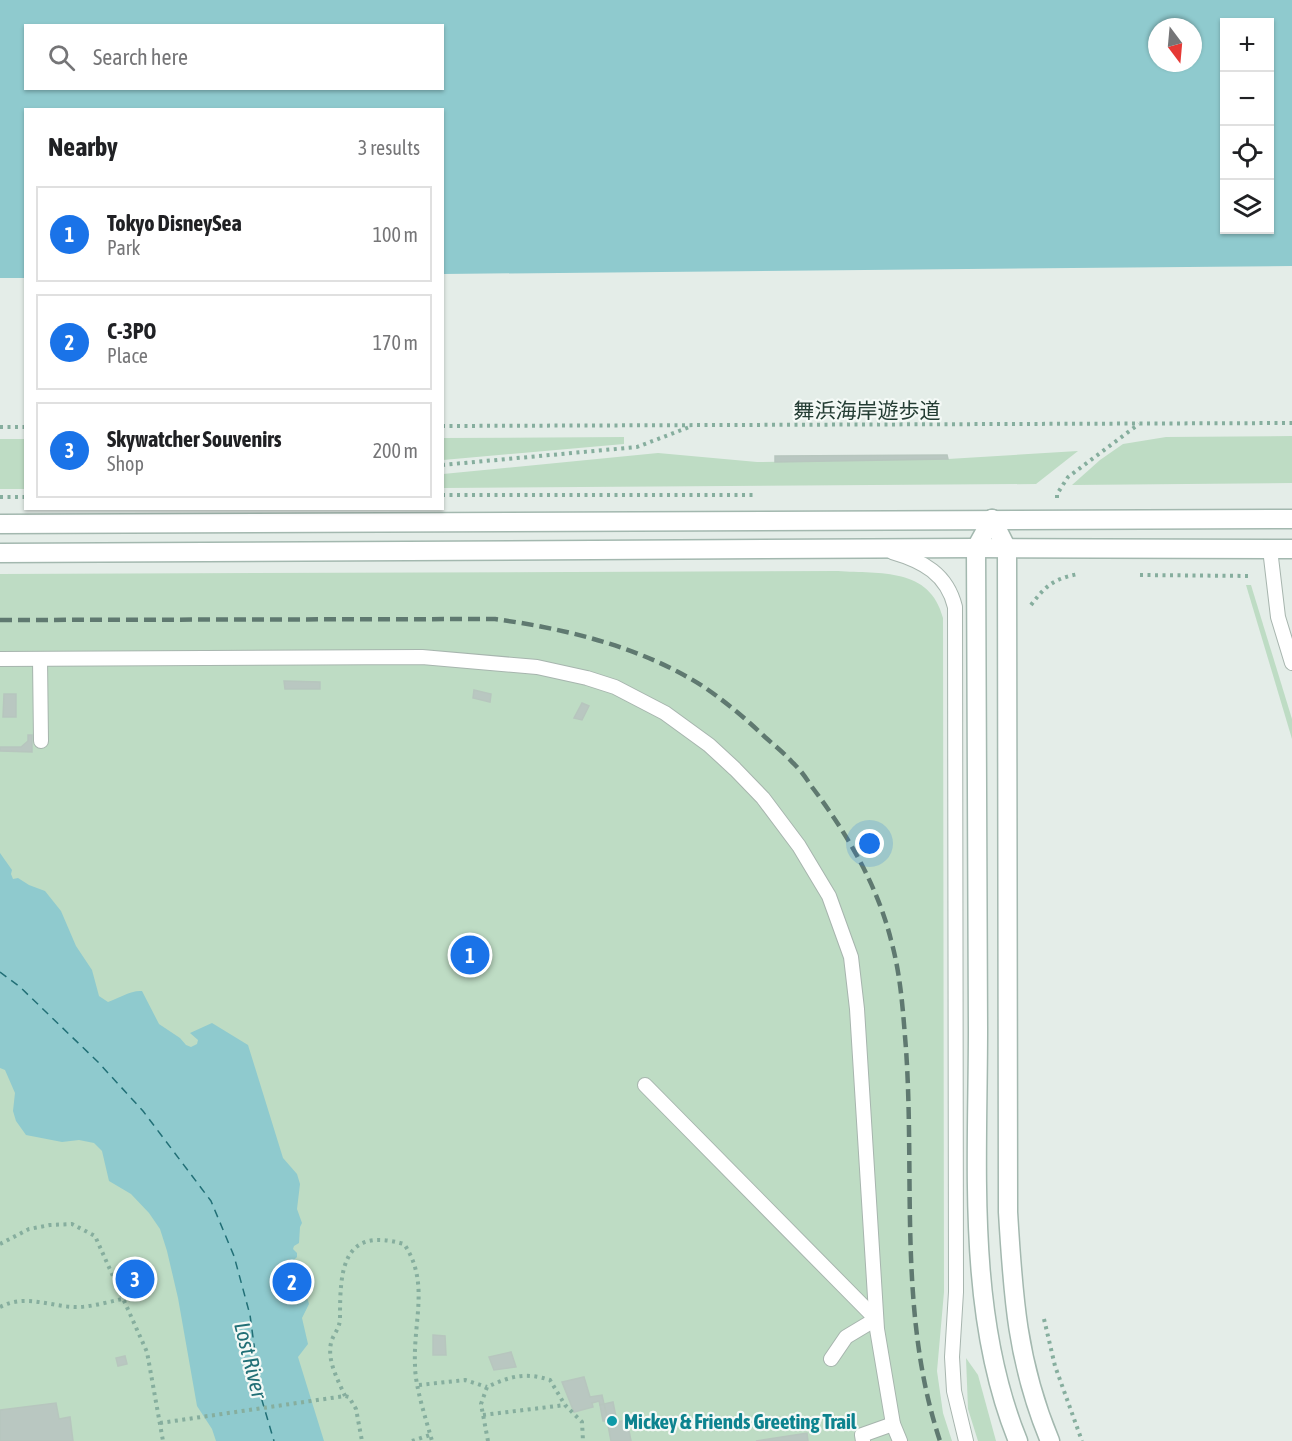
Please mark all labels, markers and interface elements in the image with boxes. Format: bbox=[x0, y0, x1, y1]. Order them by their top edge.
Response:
north arrow bbox=[1148, 18, 1202, 72]
map controls bbox=[1220, 18, 1274, 234]
button: + bbox=[1220, 18, 1274, 72]
search box bbox=[24, 24, 444, 90]
icon: search bbox=[45, 41, 78, 74]
text: Search here bbox=[93, 44, 188, 70]
button: − bbox=[1220, 72, 1274, 126]
button: locate bbox=[1220, 126, 1274, 180]
text: Nearby bbox=[48, 132, 118, 162]
text: 3 results bbox=[358, 136, 420, 159]
button: layers bbox=[1220, 180, 1274, 234]
text: Tokyo DisneySea bbox=[107, 210, 242, 236]
text: 1 bbox=[65, 223, 74, 246]
text: 100 m bbox=[373, 223, 418, 246]
text: Park bbox=[107, 236, 140, 259]
text: C-3PO bbox=[107, 318, 156, 344]
text: 2 bbox=[65, 331, 74, 354]
text: 170 m bbox=[373, 331, 418, 354]
text: Place bbox=[107, 344, 148, 367]
street label: 舞浜海岸遊歩道 bbox=[794, 398, 941, 422]
text: Skywatcher Souvenirs bbox=[107, 426, 282, 452]
text: 3 bbox=[65, 439, 74, 462]
text: 200 m bbox=[373, 439, 418, 462]
text: Shop bbox=[107, 452, 144, 475]
your location bbox=[855, 829, 884, 858]
pin: 1 bbox=[450, 932, 490, 978]
pin: 3 bbox=[116, 1256, 154, 1302]
pin: 2 bbox=[272, 1260, 312, 1304]
water label: Lost River bbox=[229, 1319, 273, 1402]
place label: Mickey & Friends Greeting Trail bbox=[624, 1409, 857, 1433]
marker: Mickey & Friends Greeting Trail bbox=[605, 1414, 619, 1428]

